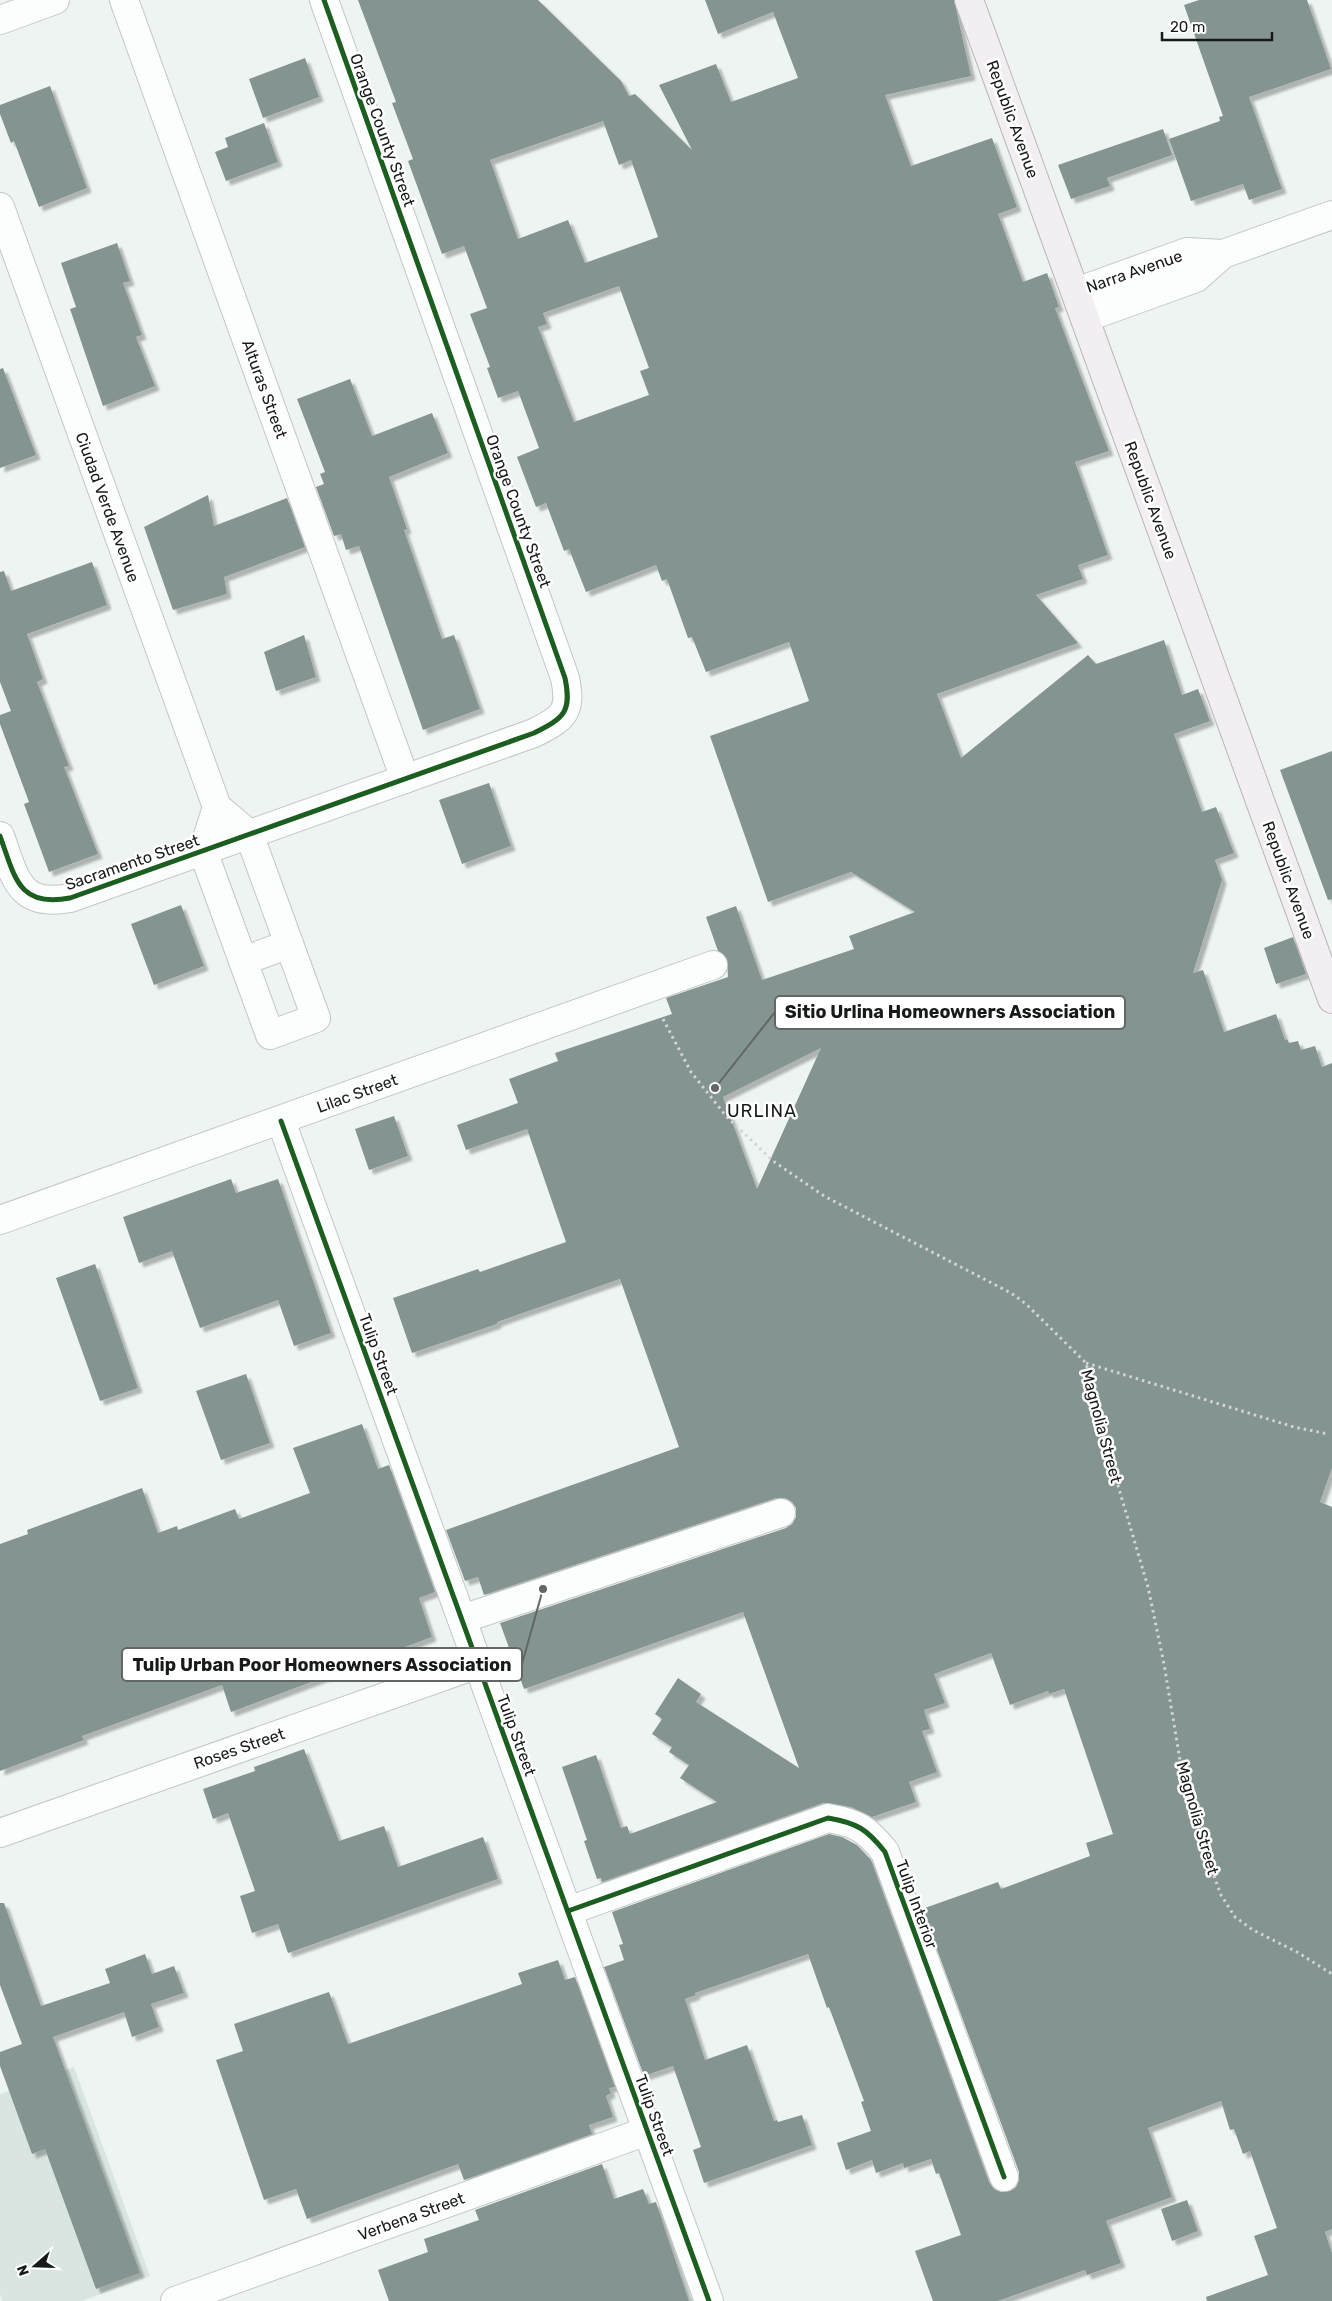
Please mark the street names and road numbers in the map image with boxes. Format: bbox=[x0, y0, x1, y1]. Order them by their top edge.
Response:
street label: Orange County Street bbox=[346, 51, 419, 209]
street label: Republic Avenue bbox=[982, 58, 1043, 181]
street label: Narra Avenue bbox=[1084, 246, 1185, 297]
street label: Alturas Street bbox=[238, 337, 291, 441]
street label: Ciudad Verde Avenue bbox=[72, 430, 143, 585]
street label: Orange County Street bbox=[482, 432, 555, 590]
street label: Republic Avenue bbox=[1120, 439, 1181, 562]
street label: Republic Avenue bbox=[1258, 819, 1319, 942]
street label: Sacramento Street bbox=[63, 831, 202, 894]
street label: Lilac Street bbox=[314, 1070, 400, 1117]
street label: Tulip Street bbox=[355, 1311, 402, 1397]
street label: Magnolia Street bbox=[1077, 1367, 1126, 1485]
street label: Tulip Street bbox=[493, 1692, 540, 1778]
street label: Roses Street bbox=[191, 1724, 287, 1773]
street label: Magnolia Street bbox=[1172, 1759, 1223, 1877]
street label: Tulip Interior bbox=[892, 1857, 941, 1951]
street label: Tulip Street bbox=[631, 2072, 678, 2158]
street label: Verbena Street bbox=[355, 2188, 467, 2245]

